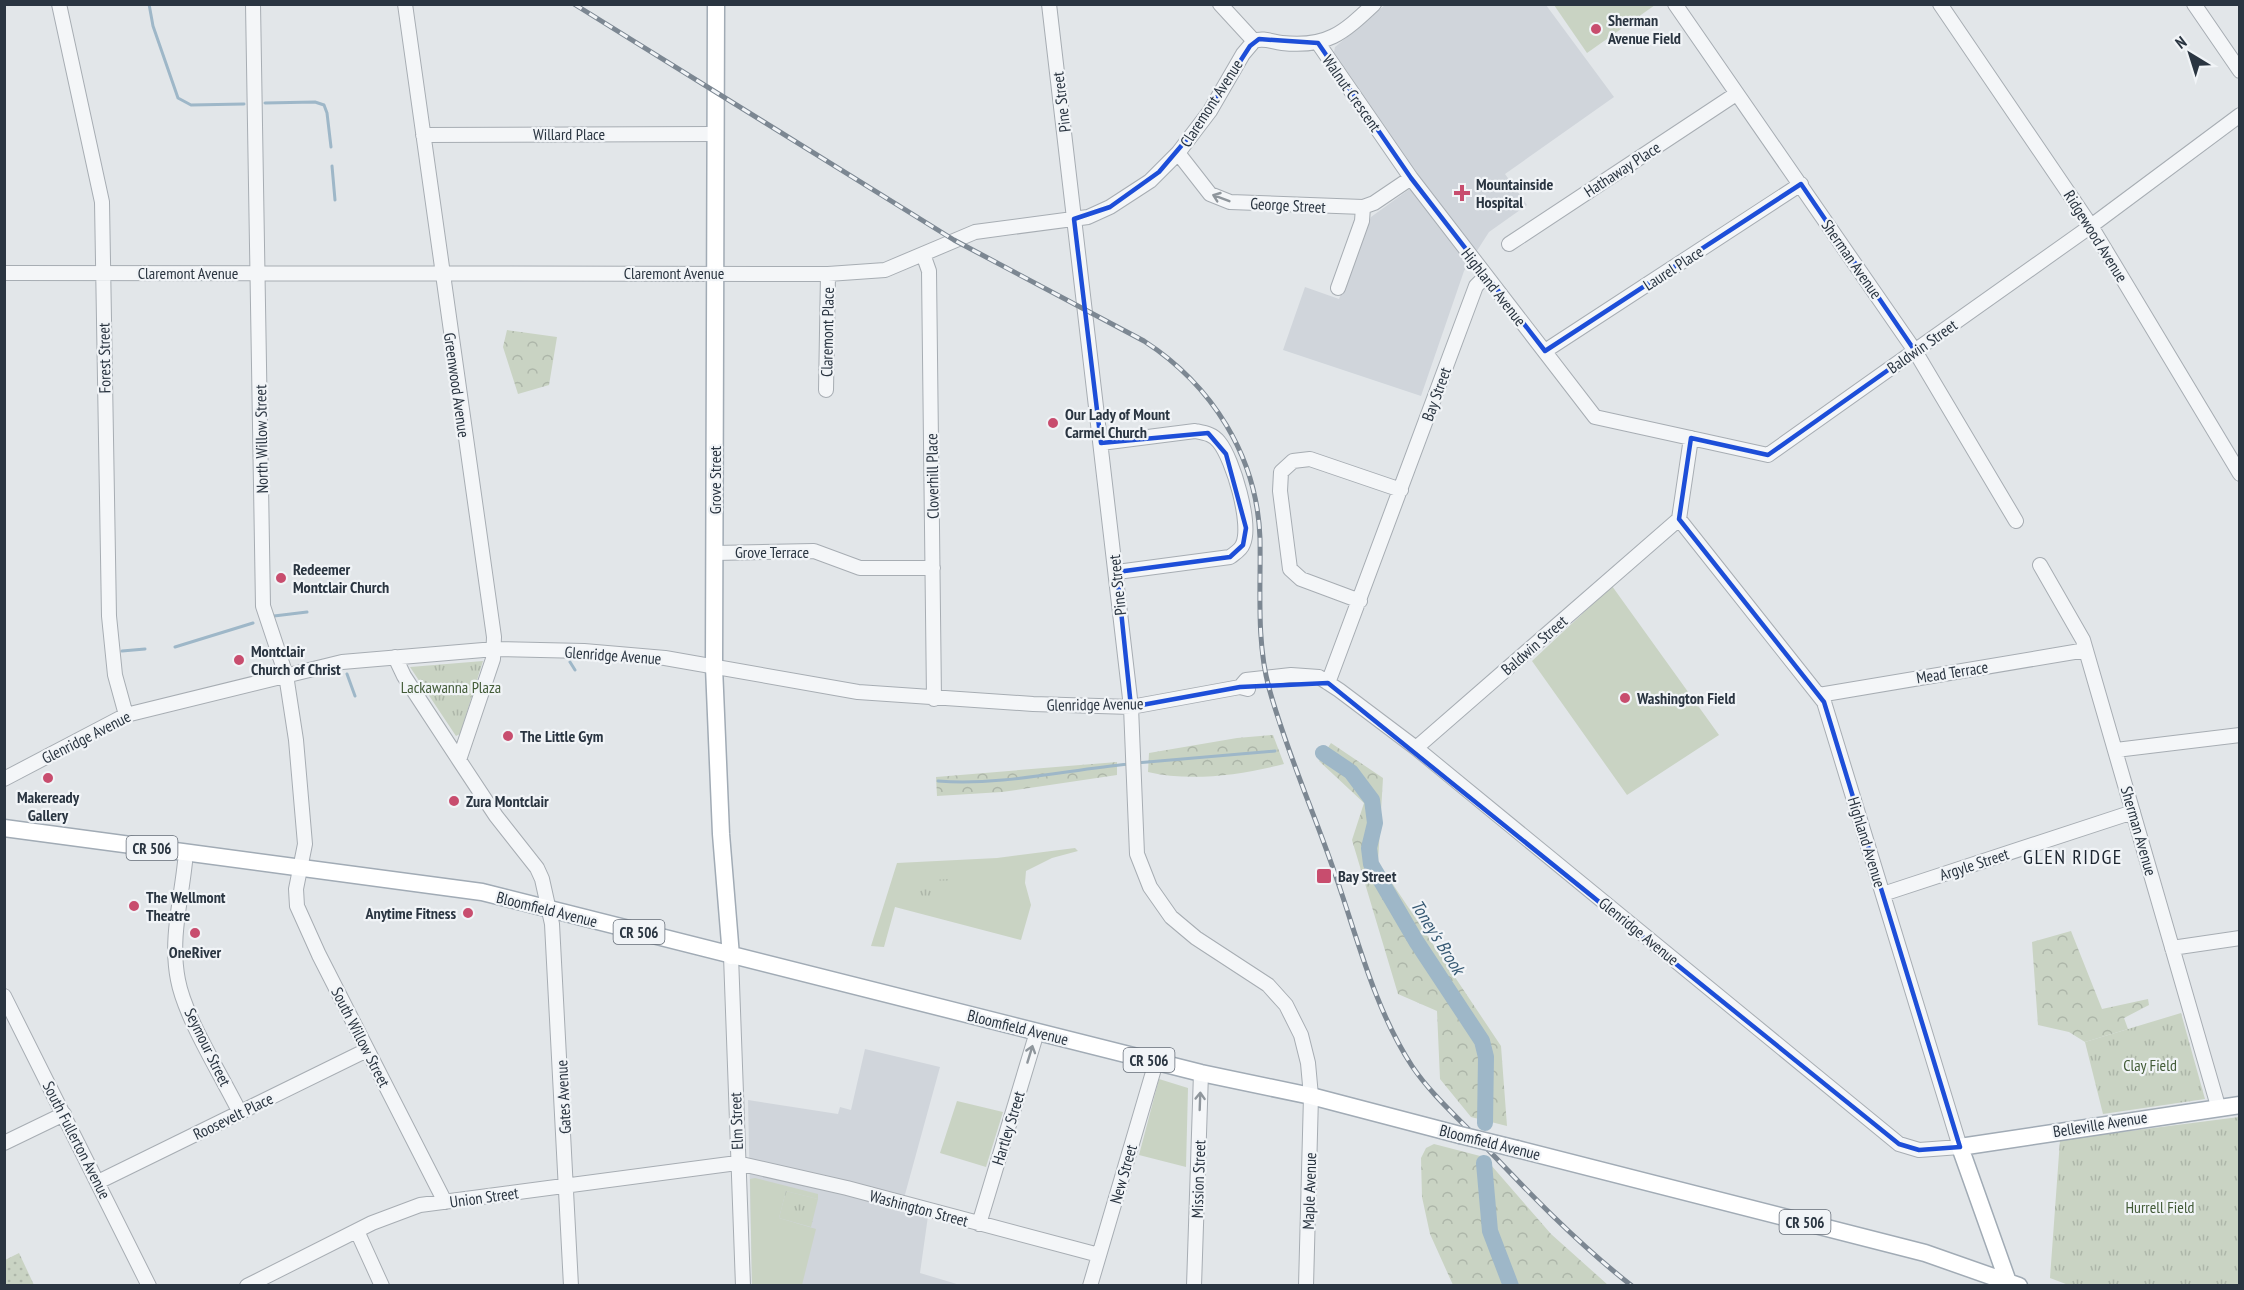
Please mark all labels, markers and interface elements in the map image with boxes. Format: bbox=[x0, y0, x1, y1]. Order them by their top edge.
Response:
place label: Sherman Avenue Field bbox=[1607, 10, 1681, 48]
marker: Sherman Avenue Field bbox=[1589, 22, 1603, 36]
north arrow bbox=[2160, 24, 2220, 84]
text: N bbox=[2171, 32, 2190, 53]
street label: Walnut Crescent bbox=[1318, 51, 1386, 136]
street label: Claremont Avenue bbox=[1175, 55, 1247, 151]
street label: Pine Street bbox=[1047, 70, 1075, 133]
street label: Willard Place bbox=[533, 124, 605, 144]
street label: Hathaway Place bbox=[1580, 137, 1664, 201]
place label: Mountainside Hospital bbox=[1476, 174, 1553, 212]
marker: Mountainside Hospital bbox=[1453, 184, 1471, 202]
street label: Ridgewood Avenue bbox=[2060, 186, 2132, 286]
one-way arrow bbox=[1212, 192, 1231, 203]
street label: George Street bbox=[1250, 193, 1327, 217]
street label: Sherman Avenue bbox=[1817, 216, 1887, 302]
street label: Laurel Place bbox=[1639, 241, 1707, 295]
street label: Highland Avenue bbox=[1457, 244, 1531, 330]
street label: Claremont Avenue bbox=[138, 263, 238, 283]
street label: Claremont Avenue bbox=[624, 263, 724, 283]
street label: Claremont Place bbox=[816, 287, 838, 377]
street label: Baldwin Street bbox=[1883, 314, 1961, 377]
street label: Forest Street bbox=[93, 322, 115, 394]
street label: Greenwood Avenue bbox=[440, 331, 474, 439]
street label: Bay Street bbox=[1417, 364, 1455, 424]
street label: North Willow Street bbox=[250, 384, 272, 494]
place label: Our Lady of Mount Carmel Church bbox=[1065, 404, 1170, 442]
marker: Our Lady of Mount Carmel Church bbox=[1046, 416, 1060, 430]
street label: Cloverhill Place bbox=[921, 433, 943, 519]
street label: Grove Street bbox=[705, 445, 725, 514]
street label: Grove Terrace bbox=[735, 542, 809, 562]
street label: Pine Street bbox=[1104, 553, 1130, 616]
place label: Redeemer Montclair Church bbox=[293, 559, 389, 597]
marker: Redeemer Montclair Church bbox=[274, 571, 288, 585]
street label: Baldwin Street bbox=[1497, 610, 1572, 679]
place label: Montclair Church of Christ bbox=[251, 641, 341, 679]
street label: Glenridge Avenue bbox=[564, 642, 662, 668]
marker: Montclair Church of Christ bbox=[232, 653, 246, 667]
street label: Mead Terrace bbox=[1915, 656, 1989, 688]
park label: Lackawanna Plaza bbox=[401, 677, 501, 697]
place label: Washington Field bbox=[1636, 688, 1735, 708]
marker: Washington Field bbox=[1618, 691, 1632, 705]
street label: Glenridge Avenue bbox=[1046, 693, 1144, 715]
street label: Glenridge Avenue bbox=[38, 706, 134, 768]
place label: The Little Gym bbox=[520, 726, 603, 746]
marker: The Little Gym bbox=[501, 729, 515, 743]
marker: Makeready Gallery bbox=[41, 771, 55, 785]
street label: Sherman Avenue bbox=[2117, 784, 2161, 878]
place label: Makeready Gallery bbox=[17, 787, 80, 825]
place label: Zura Montclair bbox=[466, 791, 549, 811]
marker: Zura Montclair bbox=[447, 794, 461, 808]
street label: Highland Avenue bbox=[1844, 794, 1890, 890]
road number: CR 506 bbox=[126, 836, 178, 860]
street label: Argyle Street bbox=[1937, 843, 2012, 885]
district label: GLEN RIDGE bbox=[2023, 844, 2123, 870]
place label: Bay Street bbox=[1338, 866, 1397, 886]
marker: Bay Street bbox=[1315, 867, 1333, 885]
place label: The Wellmont Theatre bbox=[146, 887, 226, 925]
street label: Bloomfield Avenue bbox=[495, 887, 599, 931]
street label: Glenridge Avenue bbox=[1595, 893, 1683, 969]
water label: Toney's Brook bbox=[1406, 895, 1471, 980]
marker: The Wellmont Theatre bbox=[127, 899, 141, 913]
place label: Anytime Fitness bbox=[364, 903, 456, 923]
marker: Anytime Fitness bbox=[461, 906, 475, 920]
road number: CR 506 bbox=[614, 920, 664, 944]
marker: OneRiver bbox=[188, 926, 202, 940]
place label: OneRiver bbox=[169, 942, 221, 962]
street label: South Willow Street bbox=[327, 984, 395, 1091]
street label: Seymour Street bbox=[181, 1005, 236, 1090]
street label: Bloomfield Avenue bbox=[966, 1005, 1070, 1049]
one-way arrow bbox=[1025, 1045, 1036, 1064]
road number: CR 506 bbox=[1124, 1048, 1174, 1072]
park label: Clay Field bbox=[2123, 1055, 2177, 1075]
street label: Gates Avenue bbox=[551, 1060, 575, 1134]
street label: South Fullerton Avenue bbox=[39, 1078, 115, 1202]
street label: Roosevelt Place bbox=[190, 1088, 276, 1144]
street label: Hartley Street bbox=[987, 1088, 1029, 1167]
street label: Elm Street bbox=[725, 1091, 747, 1150]
one-way arrow bbox=[1195, 1092, 1206, 1112]
street label: Belleville Avenue bbox=[2051, 1107, 2149, 1141]
street label: Bloomfield Avenue bbox=[1438, 1120, 1542, 1164]
street label: Mission Street bbox=[1187, 1139, 1209, 1219]
street label: New Street bbox=[1105, 1141, 1141, 1206]
street label: Maple Avenue bbox=[1298, 1152, 1320, 1230]
street label: Union Street bbox=[448, 1182, 520, 1212]
street label: Washington Street bbox=[868, 1185, 971, 1231]
park label: Hurrell Field bbox=[2125, 1197, 2195, 1217]
road number: CR 506 bbox=[1780, 1210, 1830, 1234]

